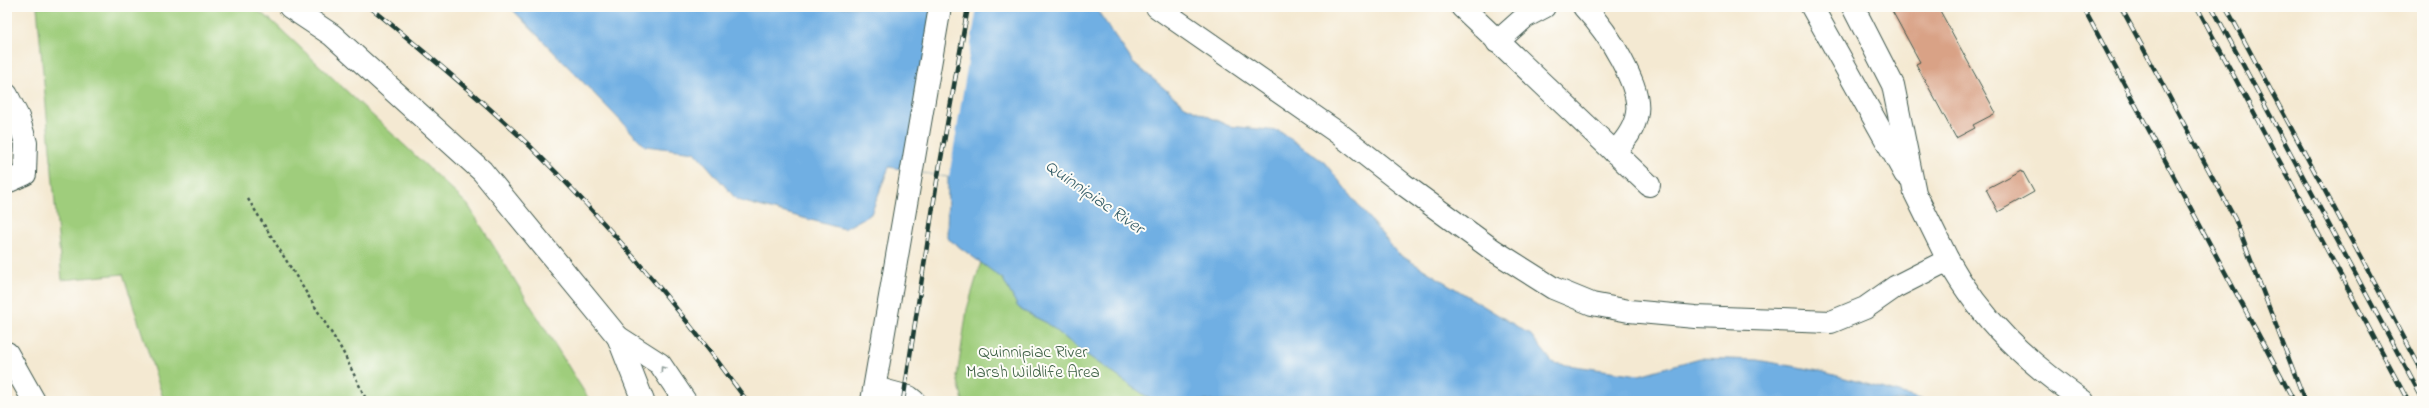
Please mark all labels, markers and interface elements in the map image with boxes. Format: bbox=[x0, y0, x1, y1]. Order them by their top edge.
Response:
water label: Quinnipiac River bbox=[1039, 154, 1151, 243]
park label: Quinnipiac River Marsh Wildlife Area bbox=[966, 340, 1100, 385]
one-way arrow bbox=[661, 366, 668, 373]

